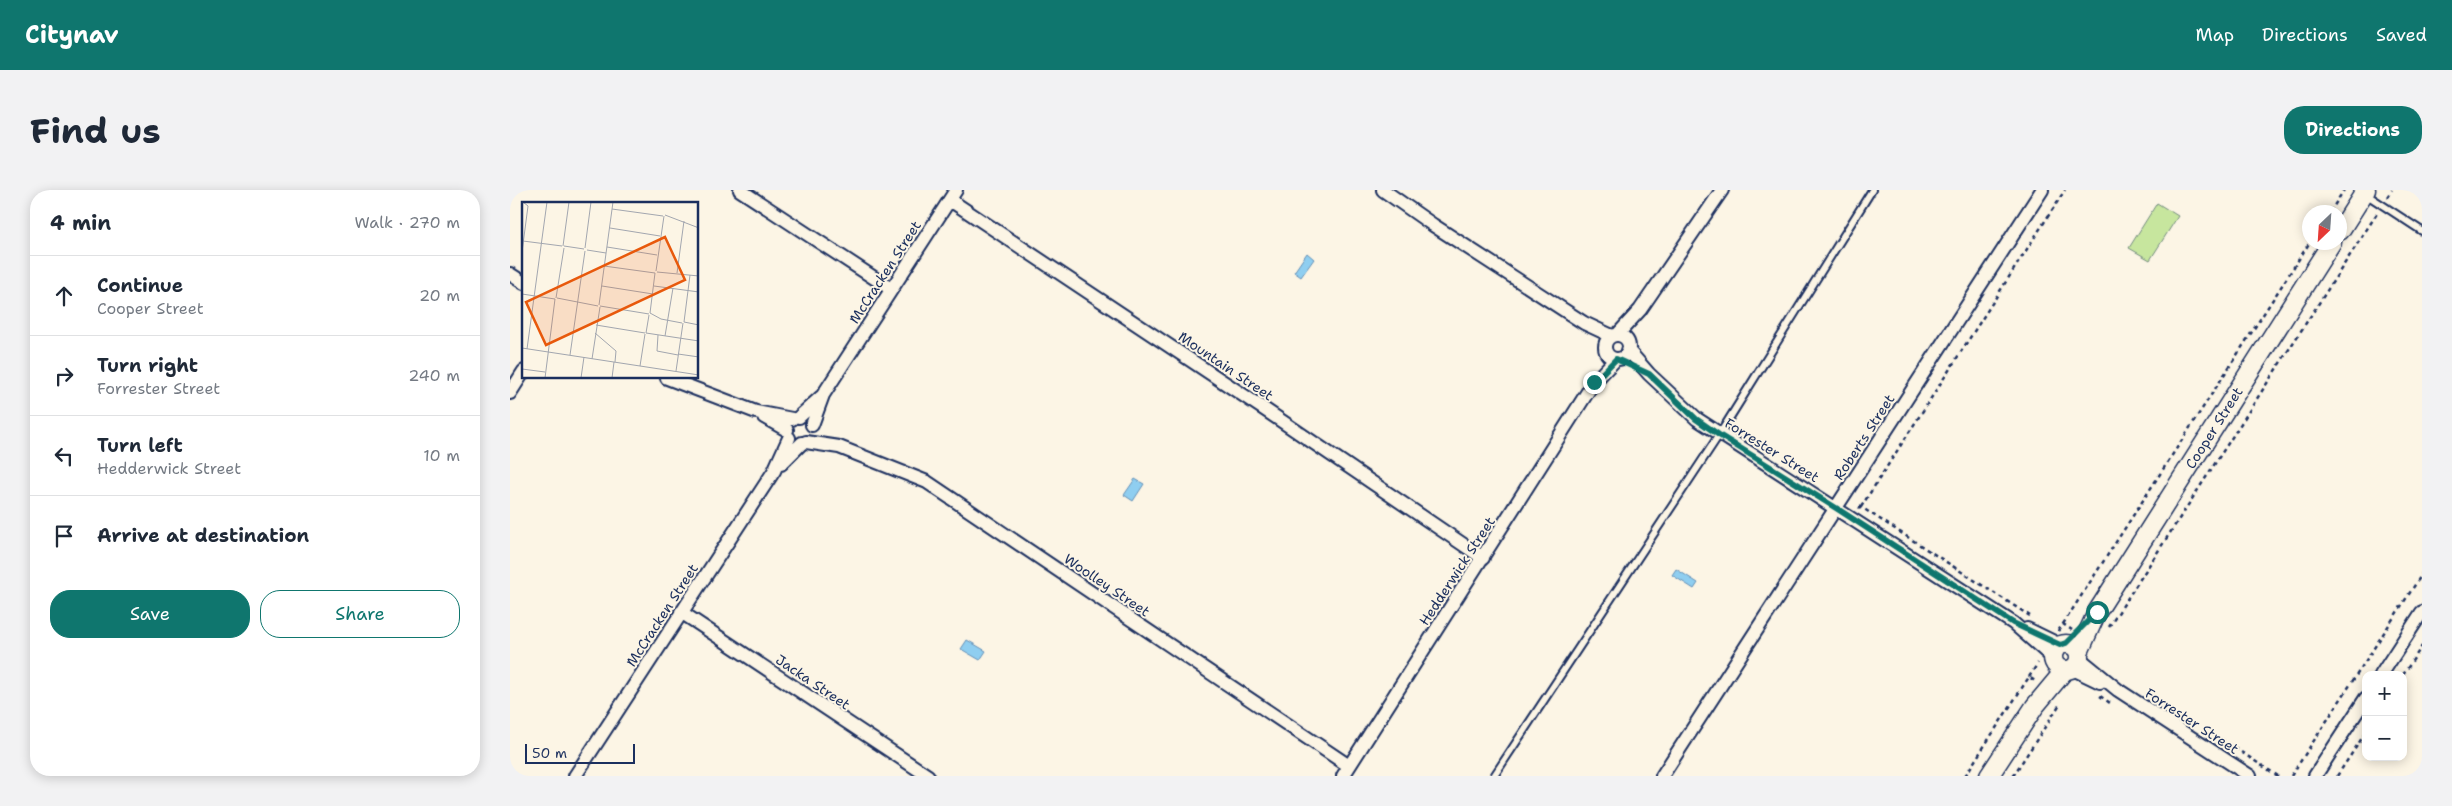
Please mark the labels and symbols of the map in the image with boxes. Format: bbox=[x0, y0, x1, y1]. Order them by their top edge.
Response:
inset map bbox=[522, 202, 699, 379]
north arrow bbox=[2302, 205, 2347, 250]
street label: McCracken Street bbox=[845, 217, 925, 327]
street label: Mountain Street bbox=[1175, 328, 1277, 404]
route end bbox=[1583, 371, 1606, 394]
street label: Cooper Street bbox=[2181, 384, 2247, 472]
street label: Roberts Street bbox=[1830, 391, 1898, 483]
street label: Forrester Street bbox=[1721, 414, 1823, 486]
street label: Hedderwick Street bbox=[1415, 513, 1499, 629]
street label: Woolley Street bbox=[1061, 550, 1153, 620]
street label: McCracken Street bbox=[622, 560, 702, 670]
route start bbox=[2086, 601, 2109, 624]
street label: Jacka Street bbox=[772, 651, 854, 713]
street label: Forrester Street bbox=[2142, 684, 2242, 758]
scale bar bbox=[525, 741, 635, 764]

